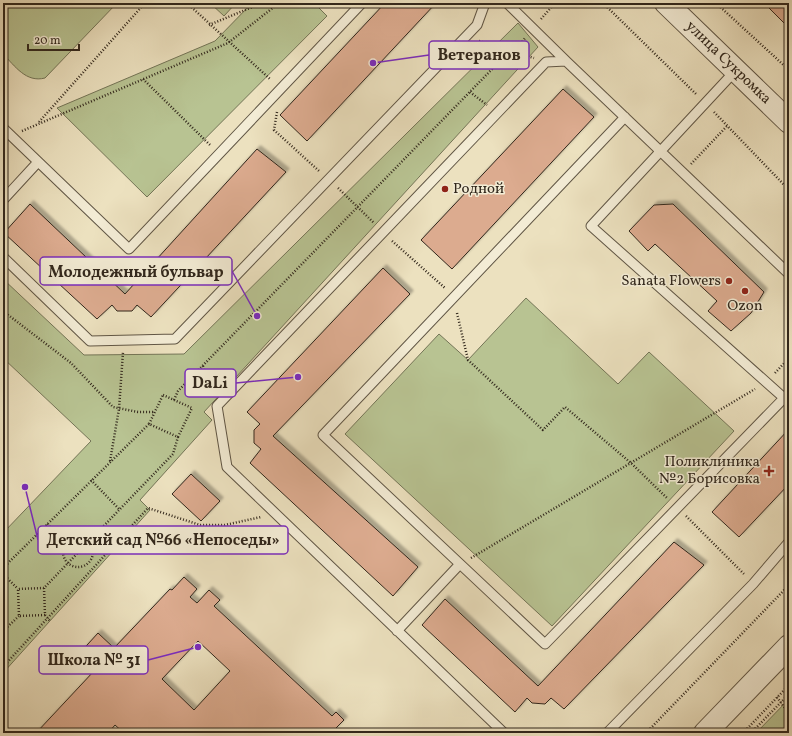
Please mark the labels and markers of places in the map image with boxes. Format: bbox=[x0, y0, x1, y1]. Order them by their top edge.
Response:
callout: Ветеранов bbox=[429, 41, 529, 69]
place label: Родной bbox=[453, 179, 504, 200]
marker: Родной bbox=[440, 184, 450, 194]
callout: Молодежный бульвар bbox=[40, 257, 232, 285]
place label: Sanata Flowers bbox=[621, 271, 721, 292]
marker: Sanata Flowers bbox=[724, 276, 734, 286]
marker: Ozon bbox=[740, 286, 750, 296]
place label: Ozon bbox=[727, 296, 763, 317]
callout: DaLi bbox=[185, 369, 236, 397]
place label: Поликлиника №2 Борисовка bbox=[659, 452, 760, 490]
marker: Поликлиника №2 Борисовка bbox=[763, 465, 775, 477]
callout: Детский сад №66 «Непоседы» bbox=[38, 526, 288, 554]
callout: Школа № 31 bbox=[39, 646, 148, 674]

